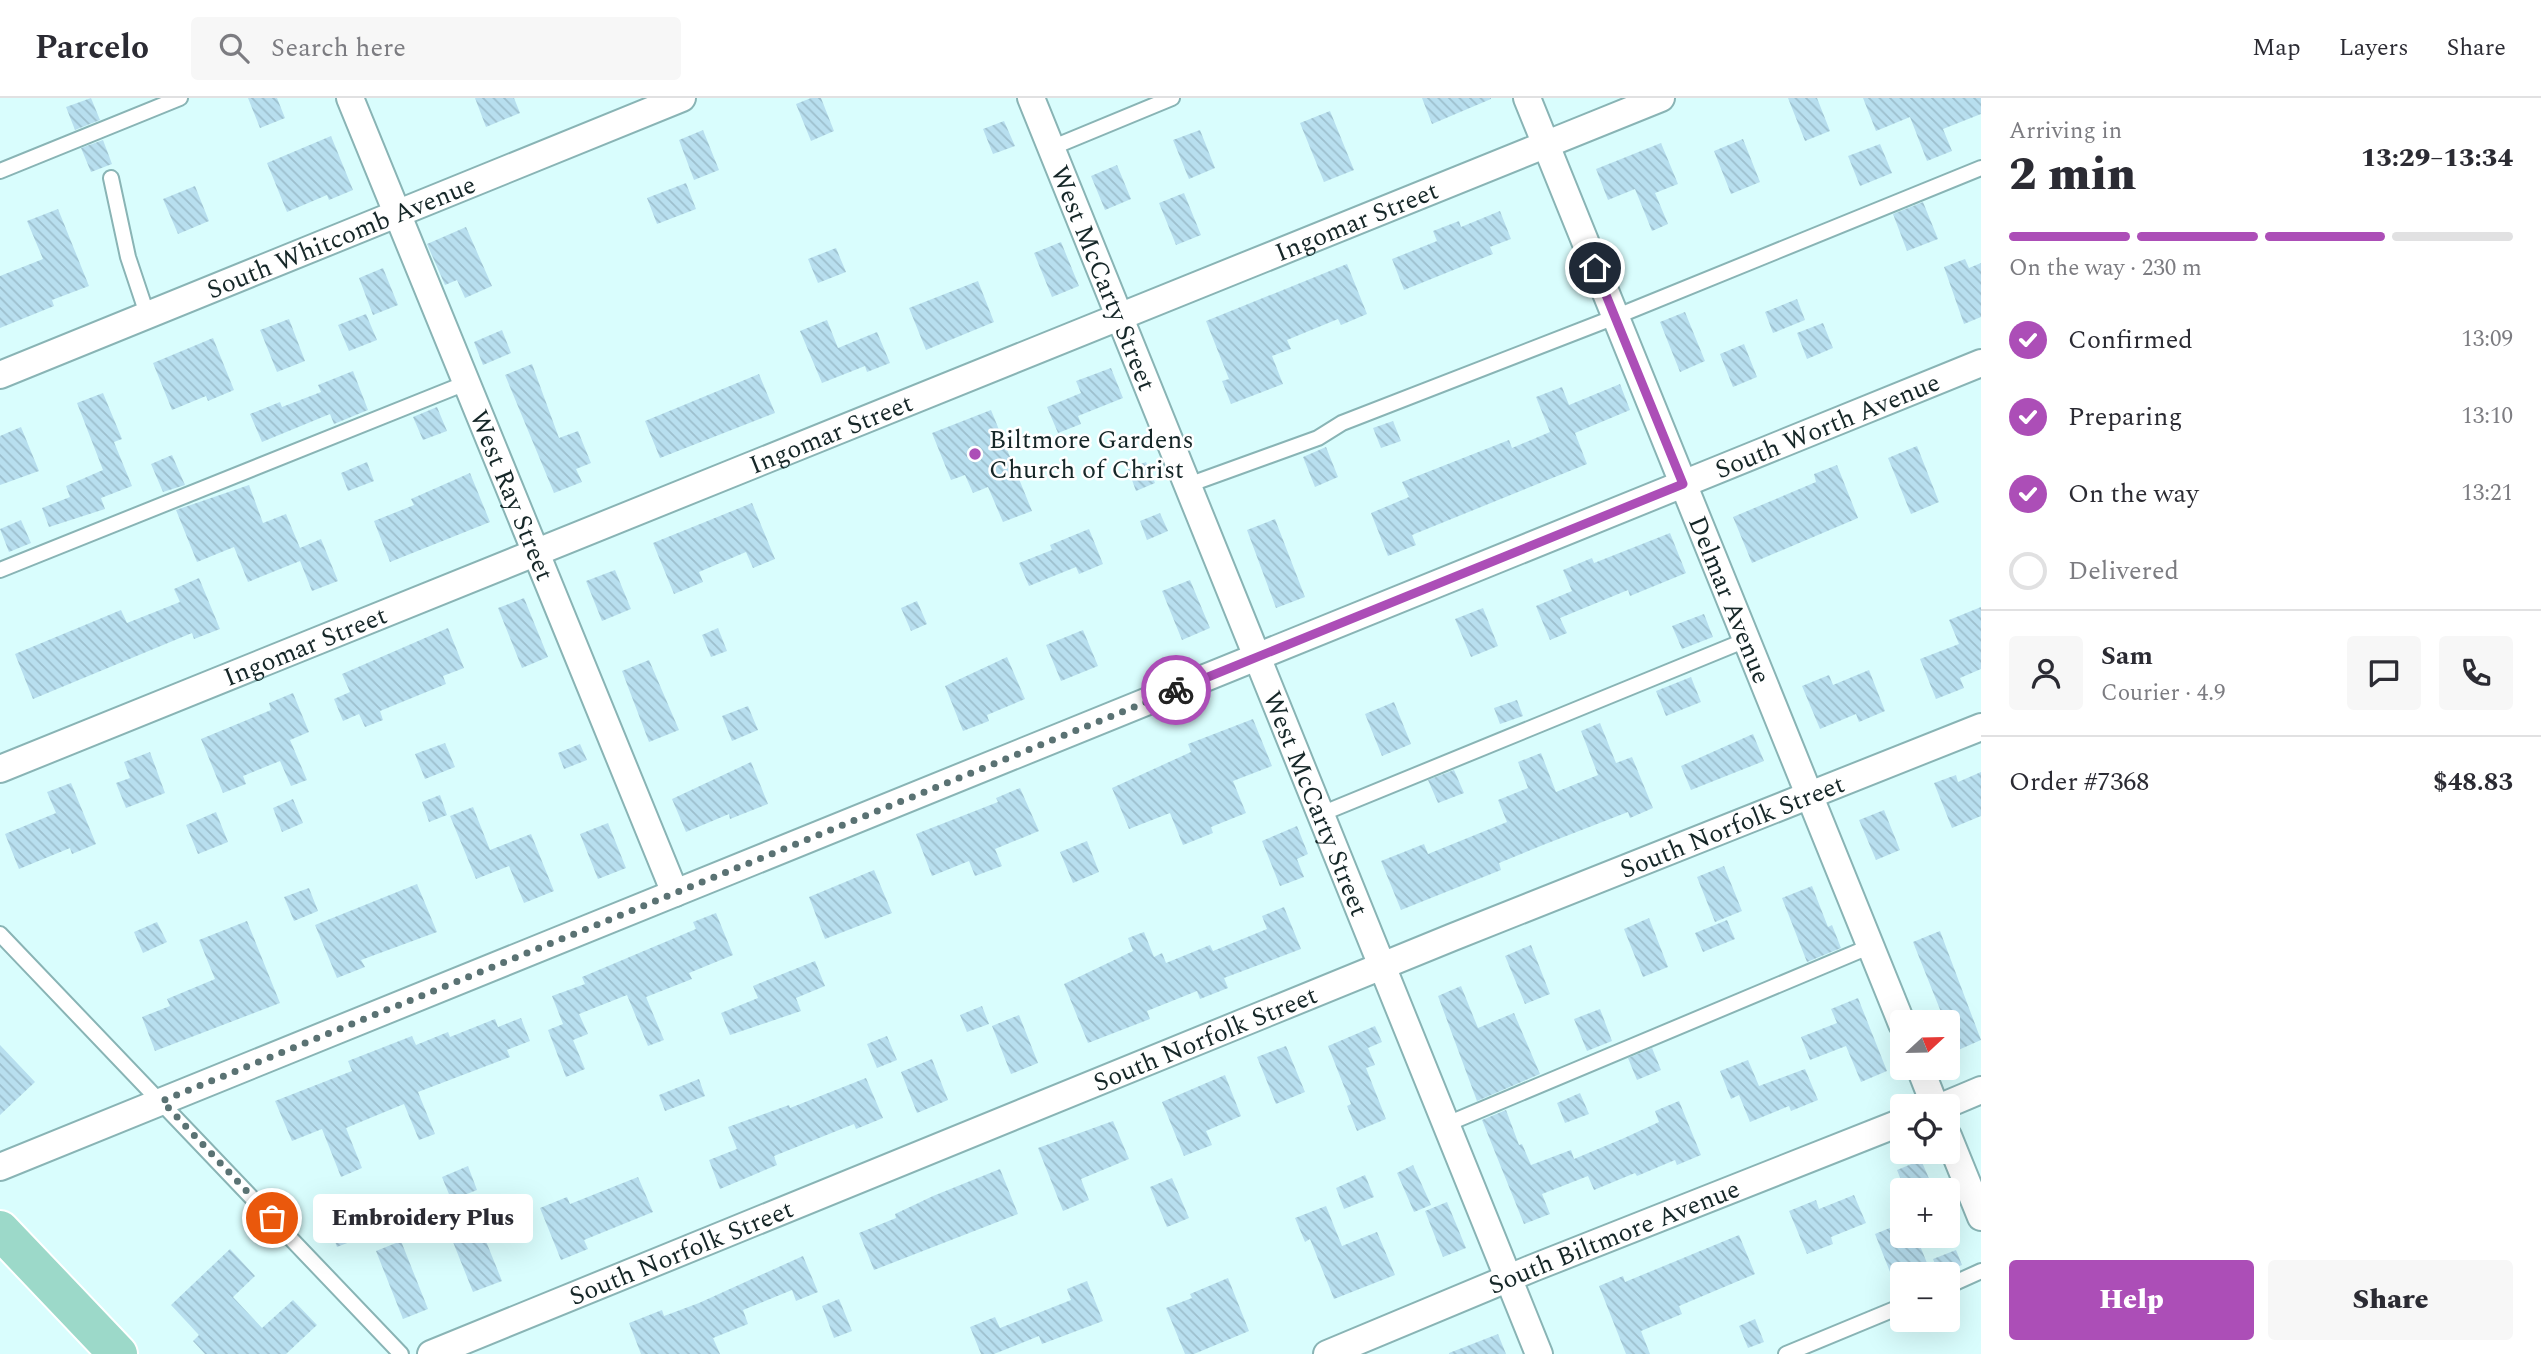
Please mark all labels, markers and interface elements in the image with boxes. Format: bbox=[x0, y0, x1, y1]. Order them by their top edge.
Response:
search box bbox=[191, 17, 681, 80]
text: Parcelo bbox=[35, 23, 149, 73]
text: Search here bbox=[271, 28, 406, 68]
icon: search bbox=[215, 29, 253, 67]
text: Map bbox=[2252, 30, 2301, 66]
text: Layers bbox=[2339, 30, 2409, 66]
text: Share bbox=[2447, 30, 2506, 66]
text: Arriving in bbox=[2009, 114, 2122, 149]
text: 13:29–13:34 bbox=[2361, 138, 2513, 178]
text: 2 min bbox=[2009, 140, 2136, 210]
street label: West McCarty Street bbox=[1039, 159, 1166, 397]
street label: South Whitcomb Avenue bbox=[201, 165, 482, 310]
street label: Ingomar Street bbox=[1269, 171, 1445, 273]
pin bbox=[1565, 238, 1625, 298]
icon: home bbox=[1576, 249, 1614, 287]
text: On the way · 230 m bbox=[2009, 251, 2202, 286]
text: Confirmed bbox=[2068, 320, 2193, 360]
icon: check bbox=[2009, 321, 2047, 359]
text: 13:09 bbox=[2461, 322, 2513, 357]
street label: South Worth Avenue bbox=[1709, 363, 1946, 490]
street label: Ingomar Street bbox=[743, 383, 919, 485]
text: Preparing bbox=[2068, 397, 2182, 437]
icon: check bbox=[2009, 398, 2047, 436]
text: 13:10 bbox=[2461, 399, 2513, 434]
street label: West Ray Street bbox=[459, 404, 564, 587]
place label: Biltmore Gardens Church of Christ bbox=[989, 420, 1194, 490]
marker: Biltmore Gardens Church of Christ bbox=[967, 446, 983, 462]
text: On the way bbox=[2068, 474, 2199, 514]
icon: check bbox=[2009, 475, 2047, 513]
text: 13:21 bbox=[2461, 476, 2513, 511]
street label: Delmar Avenue bbox=[1677, 510, 1781, 690]
text: Delivered bbox=[2068, 551, 2179, 591]
street label: Ingomar Street bbox=[218, 596, 393, 698]
button: person bbox=[2009, 636, 2083, 710]
text: Sam bbox=[2101, 636, 2153, 676]
button: chat bbox=[2347, 636, 2421, 710]
button: phone bbox=[2439, 636, 2513, 710]
courier bbox=[1141, 655, 1211, 725]
icon: bike bbox=[1157, 671, 1195, 709]
text: Courier · 4.9 bbox=[2101, 676, 2226, 711]
street label: West McCarty Street bbox=[1252, 685, 1379, 923]
text: Order #7368 bbox=[2009, 762, 2149, 802]
text: $48.83 bbox=[2433, 762, 2513, 802]
street label: South Norfolk Street bbox=[1614, 764, 1851, 890]
street label: South Norfolk Street bbox=[1087, 975, 1324, 1103]
north arrow bbox=[1890, 1010, 1960, 1080]
map controls bbox=[1890, 1010, 1960, 1332]
button: locate bbox=[1890, 1094, 1960, 1164]
street label: South Biltmore Avenue bbox=[1482, 1169, 1746, 1306]
button: + bbox=[1890, 1178, 1960, 1248]
pin bbox=[242, 1188, 302, 1248]
street label: South Norfolk Street bbox=[563, 1189, 800, 1317]
callout: Embroidery Plus bbox=[314, 1194, 534, 1242]
icon: bag bbox=[253, 1199, 291, 1237]
text: Embroidery Plus bbox=[332, 1201, 514, 1236]
button: Help bbox=[2009, 1260, 2254, 1340]
button: Share bbox=[2268, 1260, 2513, 1340]
button: − bbox=[1890, 1262, 1960, 1332]

